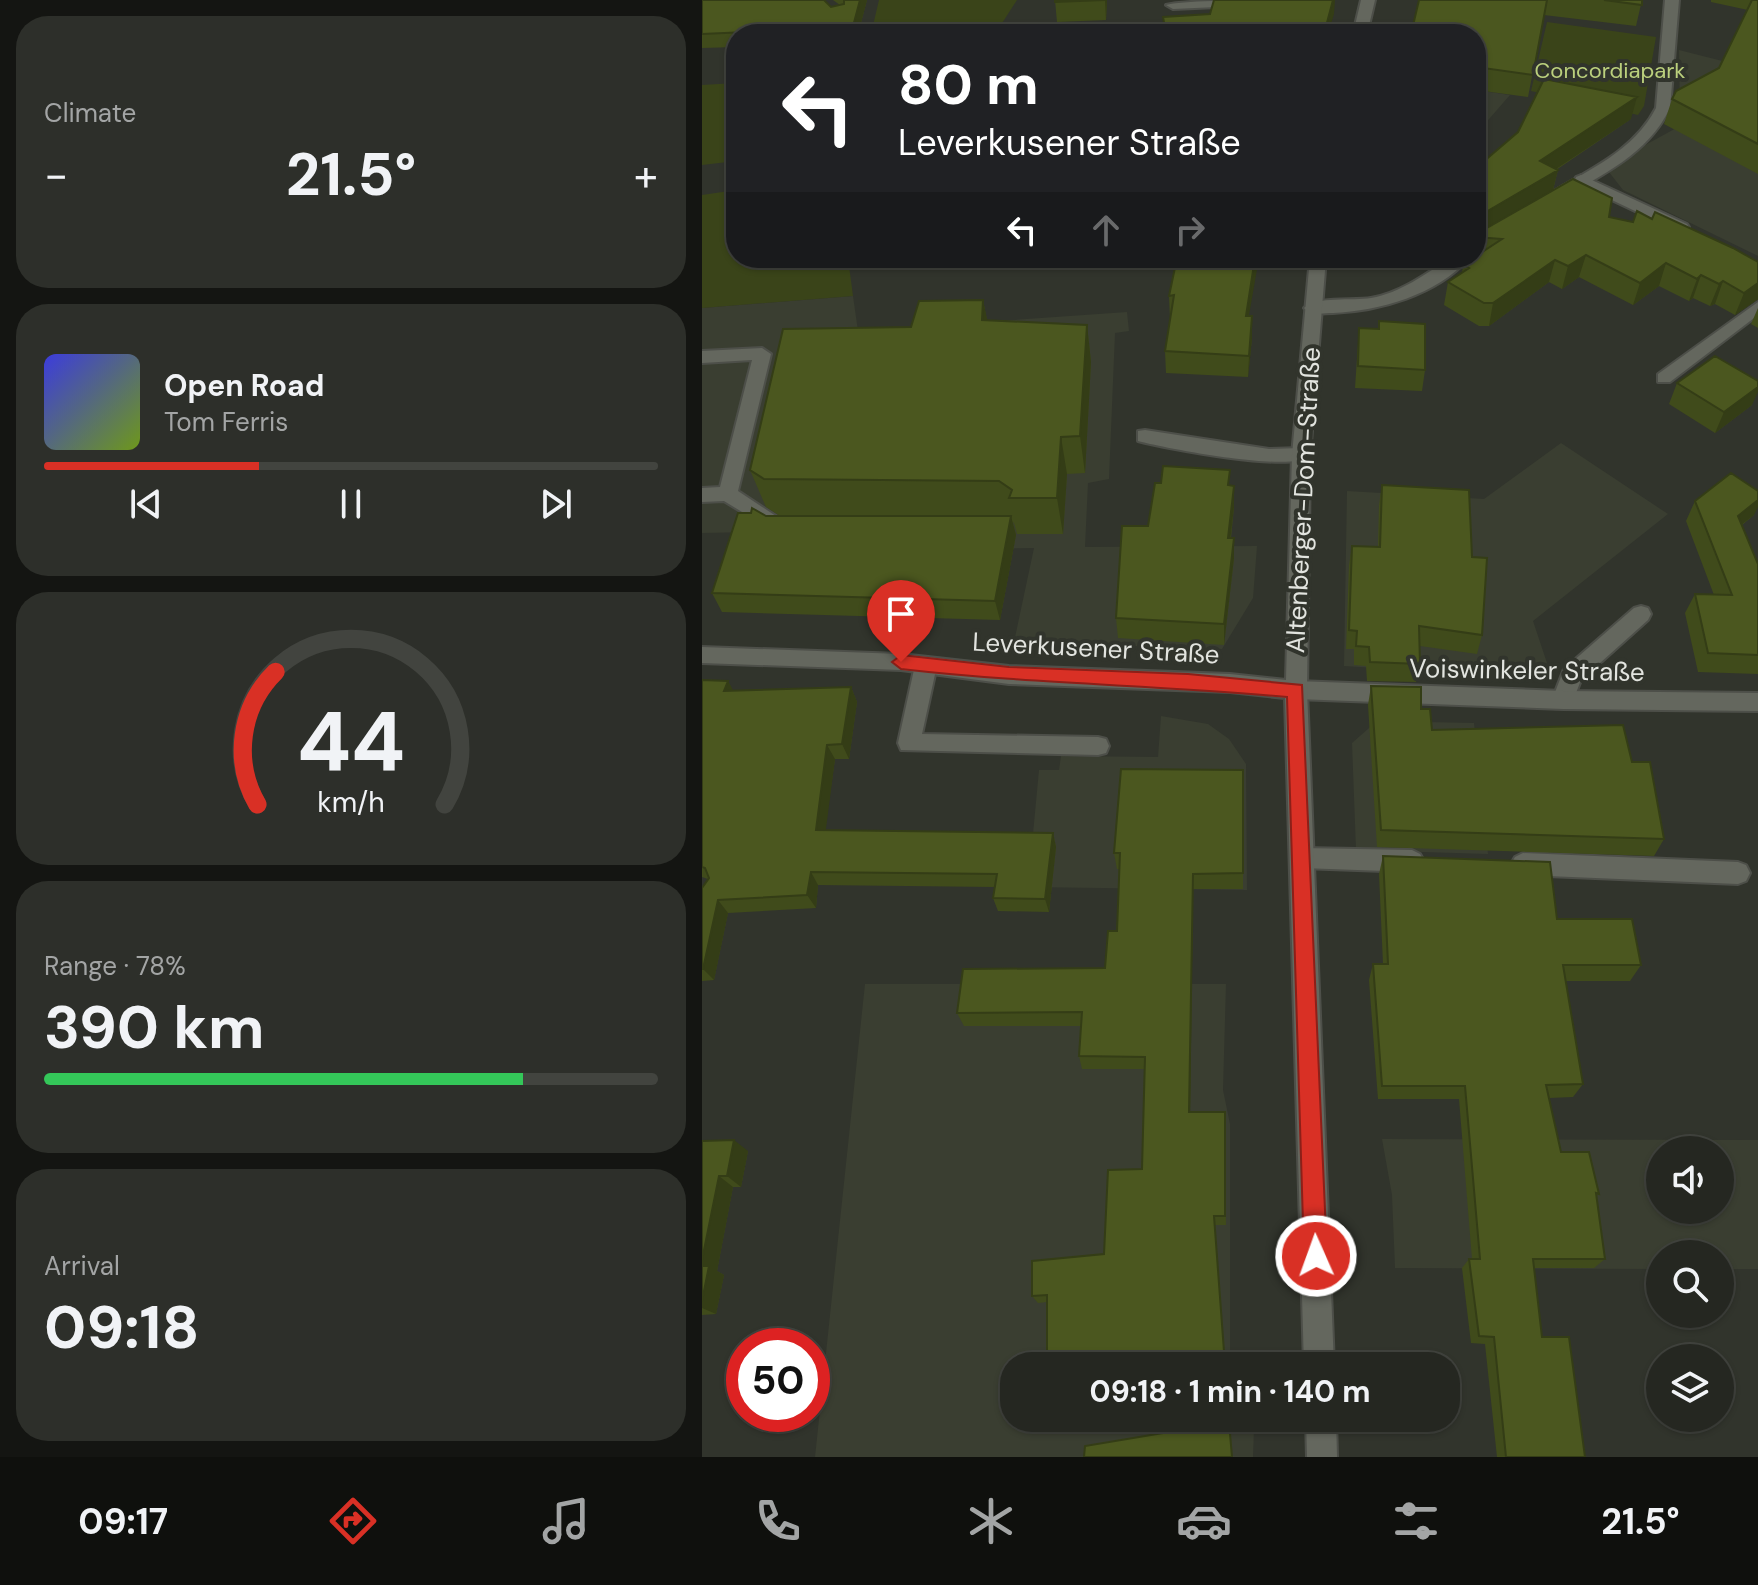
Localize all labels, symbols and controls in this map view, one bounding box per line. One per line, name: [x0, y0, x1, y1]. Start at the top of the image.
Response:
text: 80 m: [898, 48, 1039, 121]
icon: left: [766, 56, 870, 160]
park label: Concordiapark: [1535, 56, 1685, 85]
text: Climate: [44, 96, 136, 130]
text: Leverkusener Straße: [898, 119, 1241, 166]
text: 21.5°: [286, 135, 416, 214]
text: −: [44, 146, 68, 204]
text: +: [634, 146, 658, 204]
icon: left: [1000, 208, 1044, 252]
icon: ahead: [1084, 208, 1128, 252]
icon: right: [1168, 208, 1212, 252]
street label: Altenberger-Dom-Straße: [1278, 346, 1328, 654]
text: Open Road: [164, 366, 324, 405]
text: Tom Ferris: [164, 405, 288, 439]
icon: previous: [124, 482, 168, 526]
icon: pause: [329, 482, 373, 526]
icon: next: [534, 482, 578, 526]
pin: [867, 580, 935, 662]
icon: arrive: [879, 592, 923, 636]
street label: Leverkusener Straße: [972, 625, 1220, 671]
street label: Voiswinkeler Straße: [1409, 651, 1645, 689]
text: 44: [297, 687, 405, 796]
text: km/h: [317, 784, 385, 821]
text: Range · 78%: [44, 949, 186, 983]
text: 390 km: [44, 988, 264, 1067]
map controls: [1646, 1136, 1734, 1432]
button: sound: [1646, 1136, 1734, 1224]
position arrow: [1274, 1214, 1358, 1298]
button: search: [1646, 1240, 1734, 1328]
text: Arrival: [44, 1249, 120, 1283]
text: 09:18: [44, 1288, 199, 1367]
speed limit sign: 50: [726, 1328, 830, 1432]
button: layers: [1646, 1344, 1734, 1432]
text: 09:18 · 1 min · 140 m: [1090, 1372, 1370, 1411]
icon: directions: [325, 1493, 381, 1549]
icon: music: [538, 1493, 594, 1549]
icon: phone: [750, 1493, 806, 1549]
icon: climate: [963, 1493, 1019, 1549]
icon: car: [1176, 1493, 1232, 1549]
icon: filters: [1388, 1493, 1444, 1549]
text: 09:17: [78, 1498, 168, 1545]
text: 21.5°: [1601, 1498, 1680, 1545]

